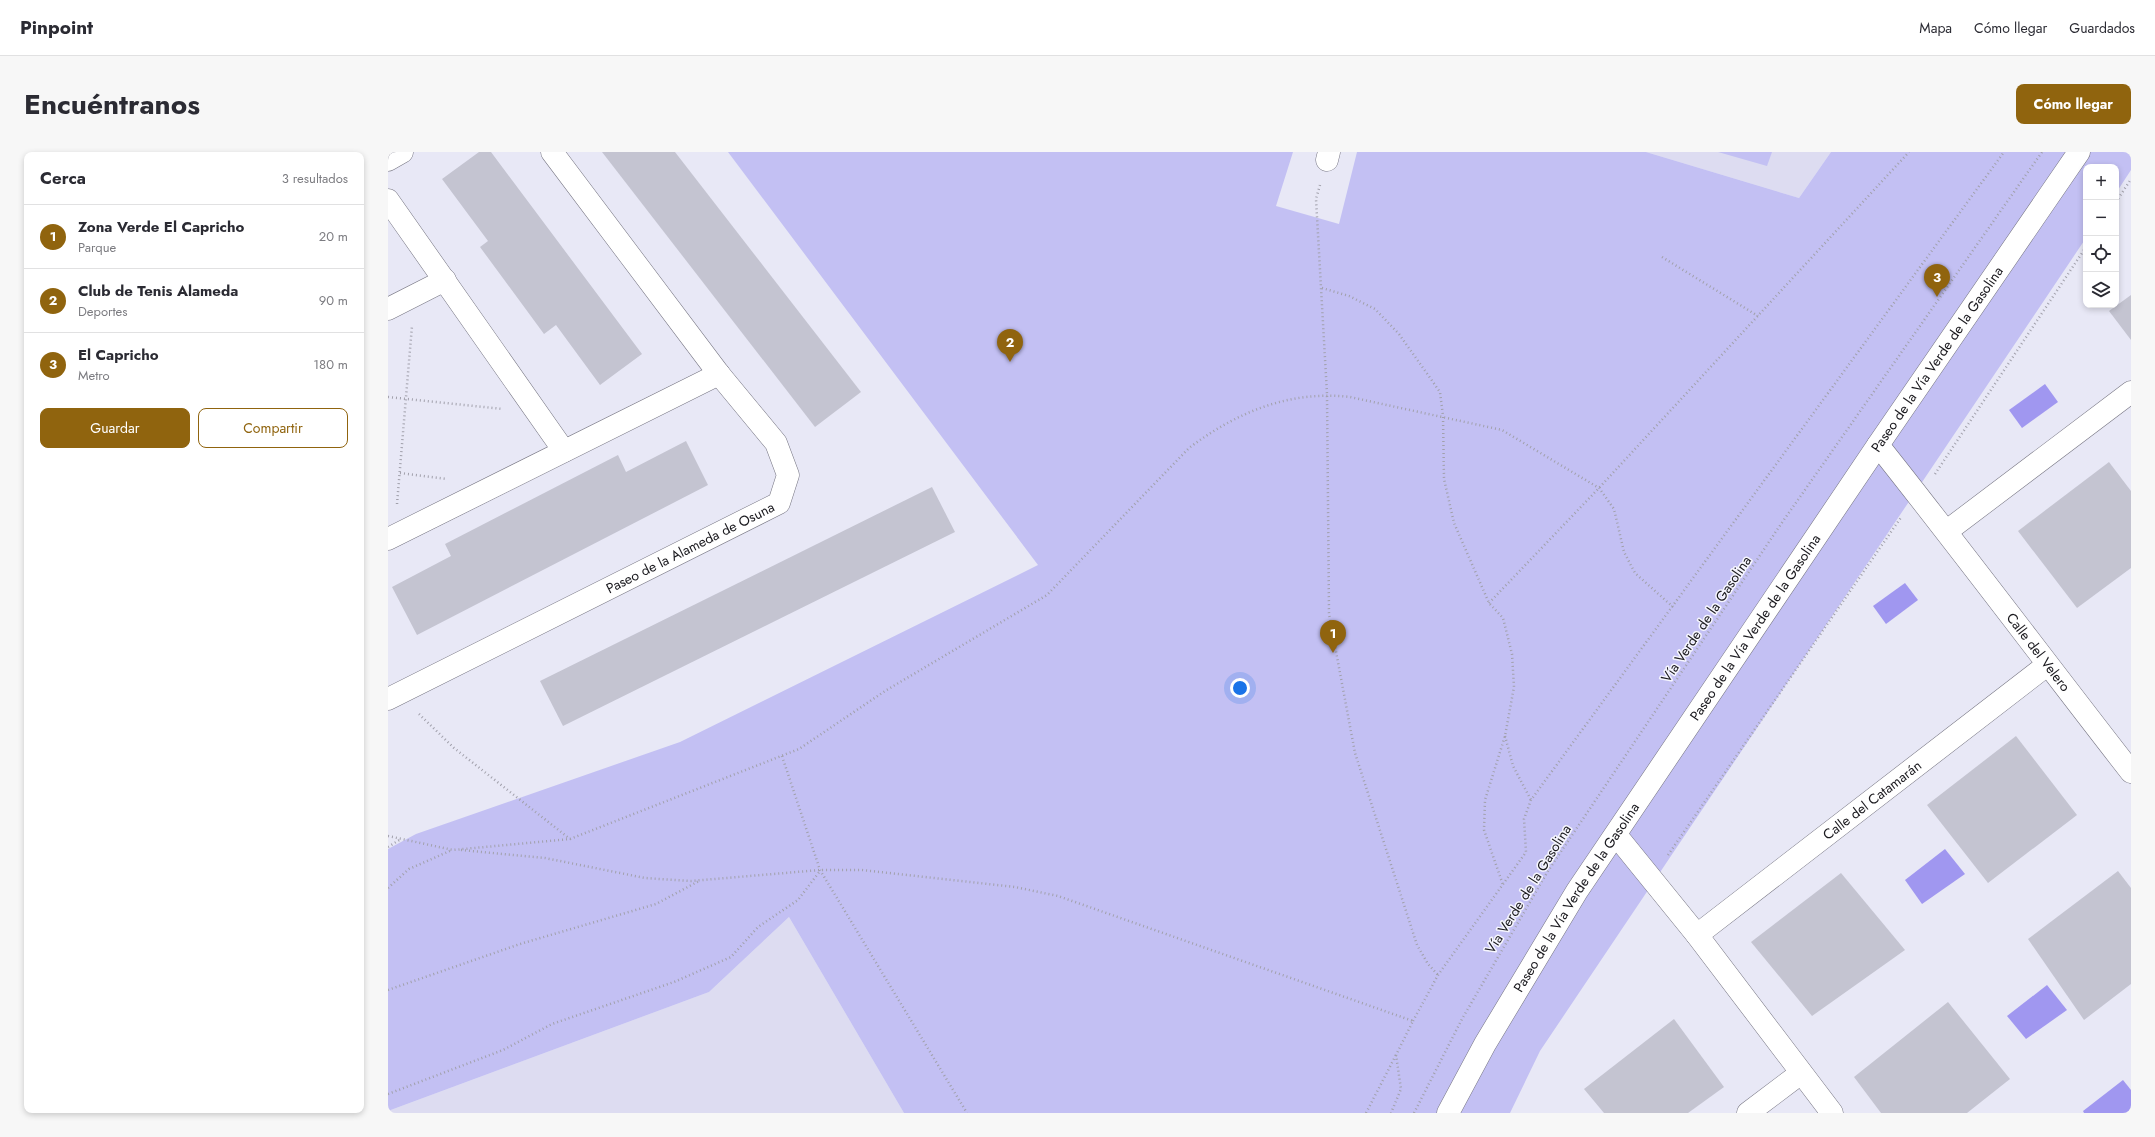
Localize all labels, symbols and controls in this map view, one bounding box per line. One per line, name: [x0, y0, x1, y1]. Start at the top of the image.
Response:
text: Pinpoint: [20, 14, 93, 41]
text: Mapa: [1919, 18, 1952, 38]
text: Cómo llegar: [1974, 18, 2047, 38]
text: Guardados: [2069, 18, 2135, 38]
text: Encuéntranos: [24, 84, 200, 125]
button: Cómo llegar: [2016, 84, 2131, 124]
map controls: [2083, 164, 2119, 308]
button: +: [2083, 164, 2119, 200]
text: Cerca: [40, 166, 86, 190]
text: 3 resultados: [282, 169, 348, 188]
button: −: [2083, 200, 2119, 236]
text: Zona Verde El Capricho: [78, 216, 244, 238]
text: 1: [50, 227, 56, 246]
text: 20 m: [319, 227, 348, 246]
button: locate: [2083, 236, 2119, 272]
text: Parque: [78, 238, 116, 257]
street label: Paseo de la Vía Verde de la Gasolina: [1866, 262, 2008, 456]
pin: 3: [1924, 264, 1950, 297]
button: layers: [2083, 272, 2119, 308]
text: Club de Tenis Alameda: [78, 280, 238, 302]
text: 2: [49, 291, 57, 310]
text: 90 m: [319, 291, 348, 310]
text: Deportes: [78, 302, 128, 321]
pin: 2: [997, 329, 1023, 362]
text: El Capricho: [78, 344, 159, 366]
text: 3: [49, 355, 57, 374]
text: 180 m: [313, 355, 348, 374]
text: Metro: [78, 366, 110, 385]
button: Guardar: [40, 408, 190, 448]
button: Compartir: [198, 408, 348, 448]
street label: Paseo de la Alameda de Osuna: [602, 497, 778, 598]
street label: Paseo de la Vía Verde de la Gasolina: [1685, 530, 1825, 725]
street label: Vía Verde de la Gasolina: [1656, 552, 1756, 686]
street label: Calle del Velero: [2002, 608, 2075, 696]
pin: 1: [1320, 620, 1346, 653]
your location: [1230, 678, 1250, 698]
street label: Calle del Catamarán: [1818, 755, 1926, 845]
street label: Paseo de la Vía Verde de la Gasolina: [1508, 799, 1644, 996]
street label: Vía Verde de la Gasolina: [1480, 821, 1576, 957]

